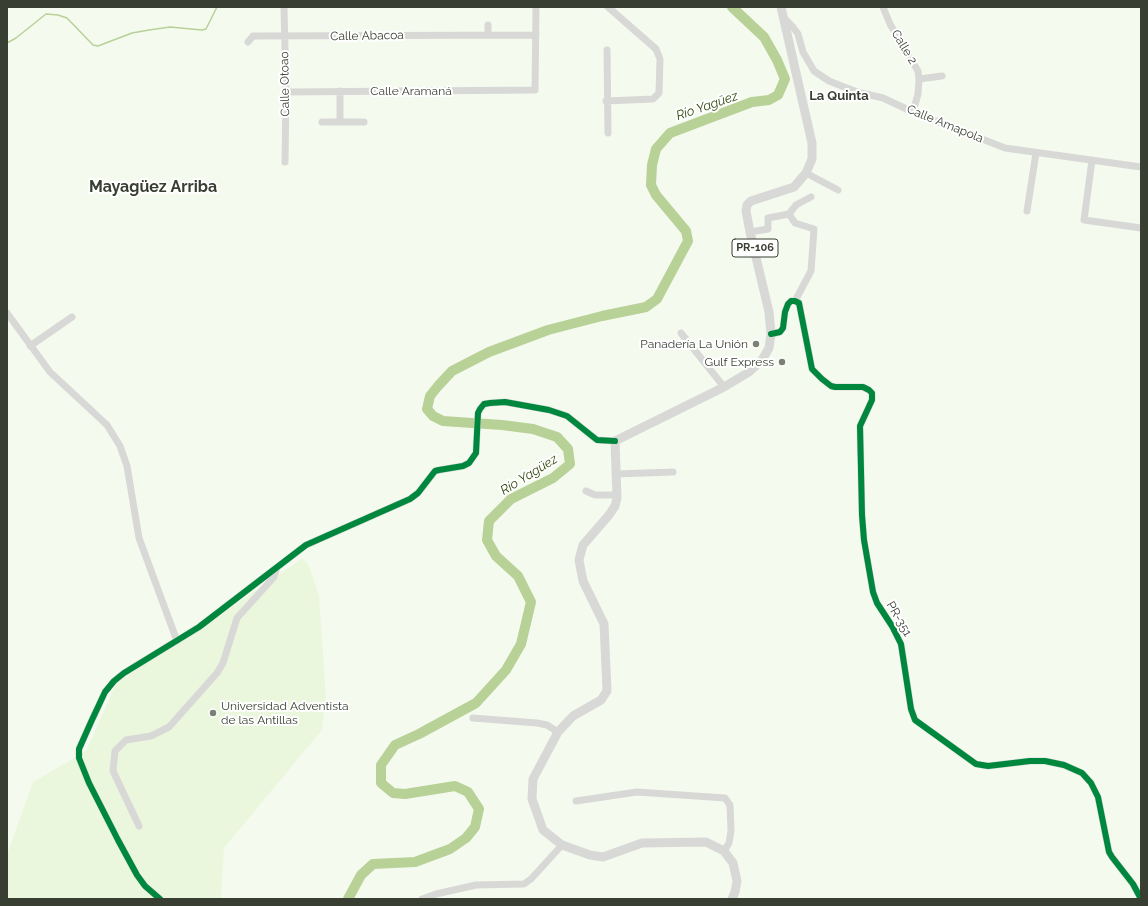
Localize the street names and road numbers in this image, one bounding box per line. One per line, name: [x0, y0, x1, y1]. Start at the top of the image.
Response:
street label: Calle 2: [888, 27, 920, 67]
street label: Calle Abacoa: [330, 28, 404, 44]
street label: Calle Otoao: [277, 51, 293, 117]
street label: Calle Aramaná: [370, 84, 452, 98]
street label: Calle Amapola: [905, 102, 985, 146]
road number: PR-106: [732, 239, 778, 257]
street label: PR-351: [883, 599, 915, 639]

